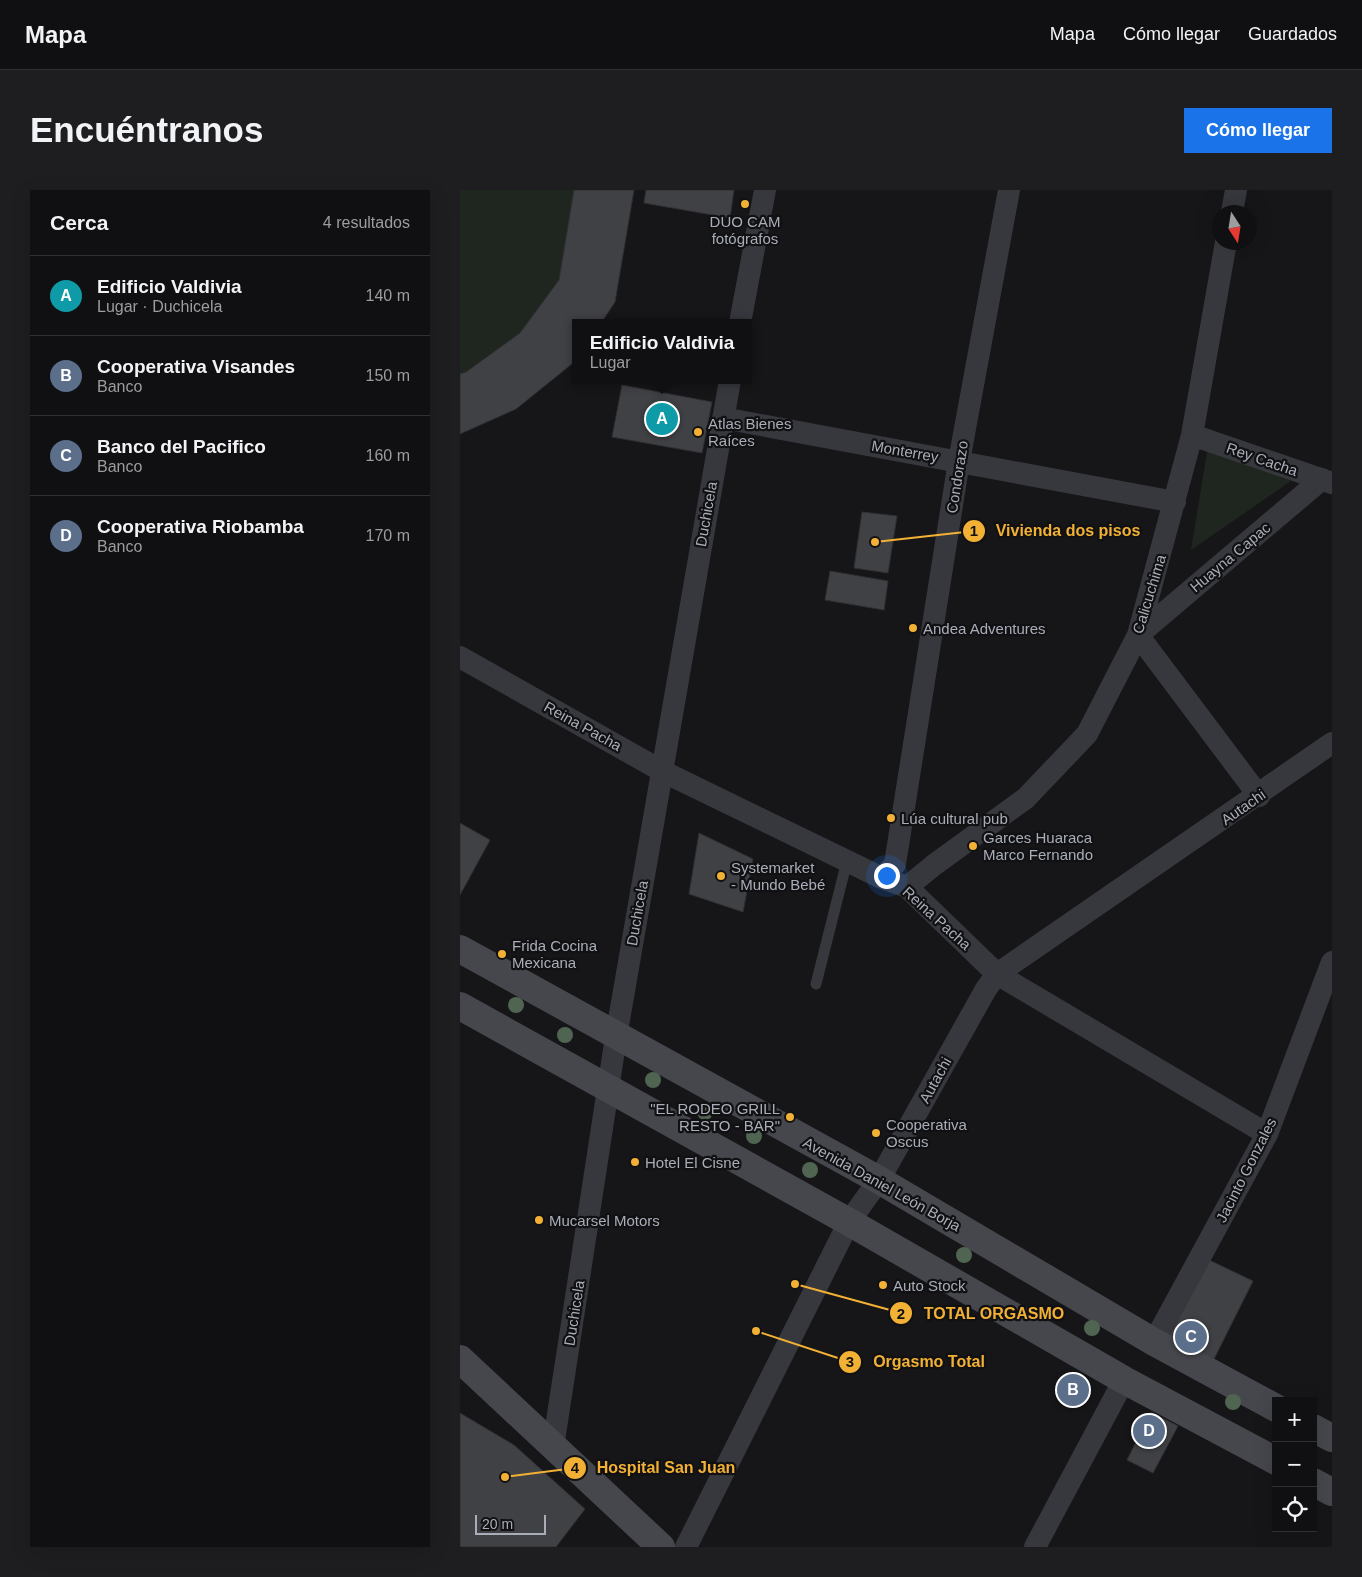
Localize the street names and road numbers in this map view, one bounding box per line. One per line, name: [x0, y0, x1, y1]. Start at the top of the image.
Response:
street label: Monterrey: [870, 437, 940, 465]
street label: Condorazo: [943, 439, 971, 515]
street label: Rey Cacha: [1224, 439, 1300, 479]
street label: Duchicela: [692, 479, 720, 548]
street label: Huayna Capac: [1187, 518, 1274, 595]
street label: Calicuchima: [1129, 552, 1169, 636]
street label: Reina Pacha: [541, 698, 625, 755]
street label: Autachi: [1218, 786, 1268, 828]
street label: Duchicela: [623, 878, 651, 947]
street label: Reina Pacha: [899, 883, 975, 953]
street label: Autachi: [915, 1054, 955, 1106]
street label: Jacinto Gonzales: [1212, 1115, 1280, 1225]
street label: Avenida Daniel León Borja: [800, 1134, 964, 1235]
street label: Duchicela: [560, 1278, 588, 1347]

